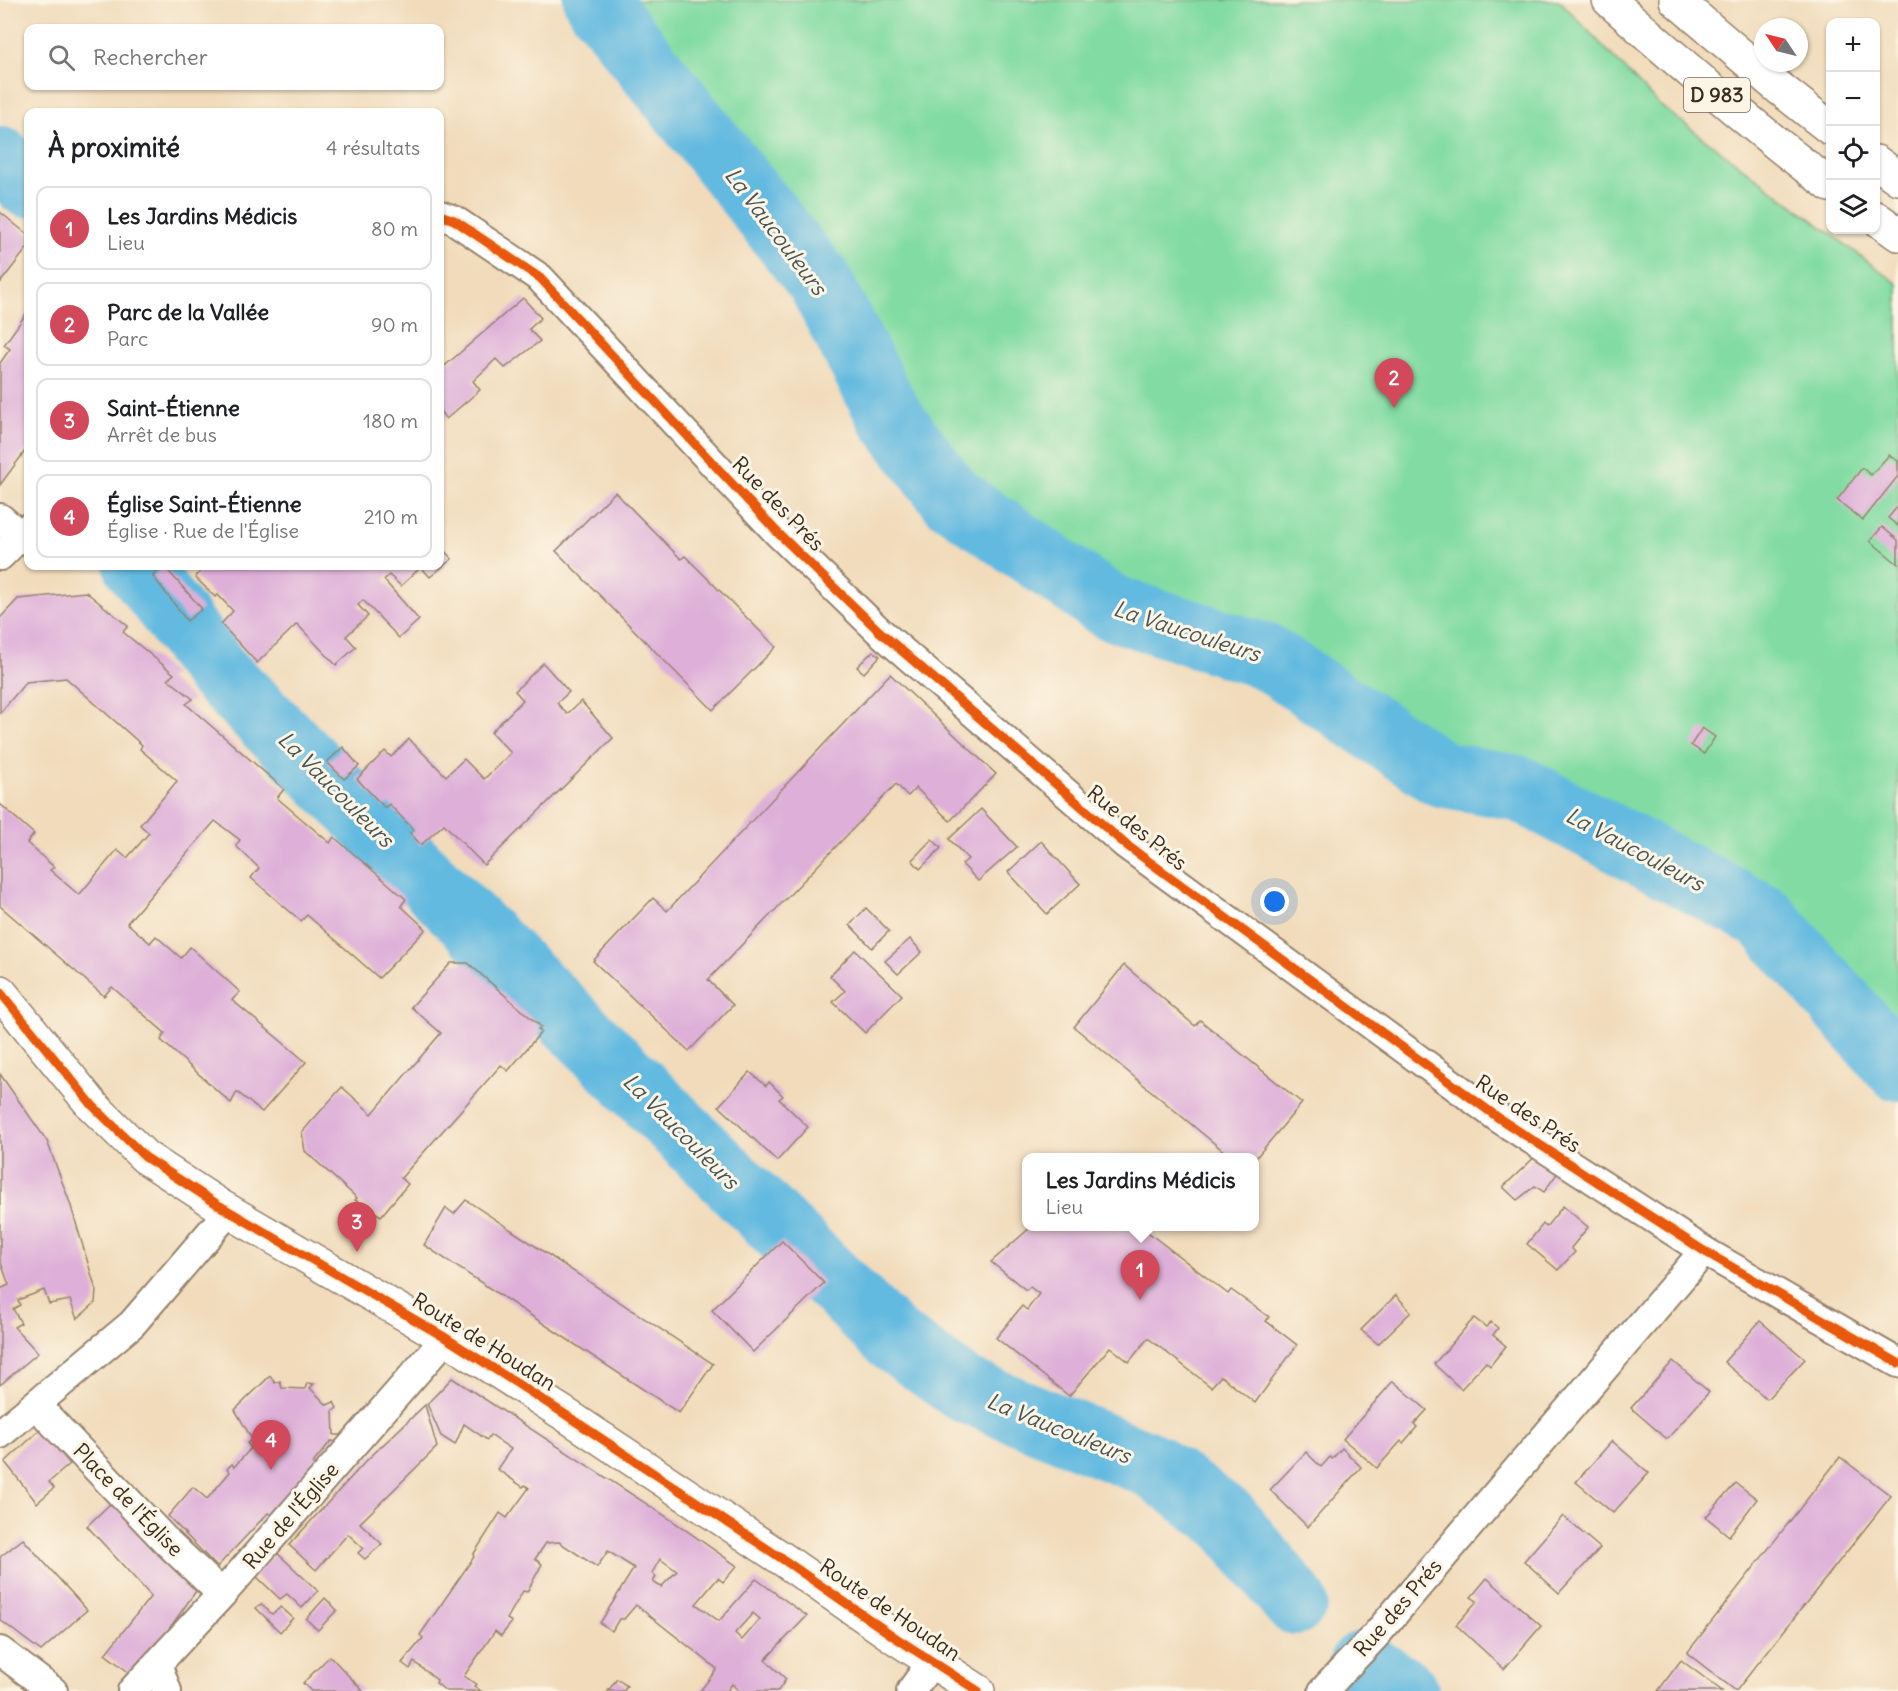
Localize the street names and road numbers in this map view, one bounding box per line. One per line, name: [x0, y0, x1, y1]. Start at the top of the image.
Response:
road number: D 983: [1684, 78, 1750, 112]
street label: Rue des Prés: [727, 451, 830, 557]
street label: Rue des Prés: [1082, 779, 1193, 876]
street label: Rue des Prés: [1470, 1068, 1586, 1159]
street label: Route de Houdan: [407, 1287, 561, 1397]
street label: Place de l'Église: [68, 1437, 189, 1562]
street label: Rue de l'Église: [237, 1457, 344, 1575]
street label: Route de Houdan: [815, 1552, 966, 1667]
street label: Rue des Prés: [1348, 1553, 1448, 1662]

